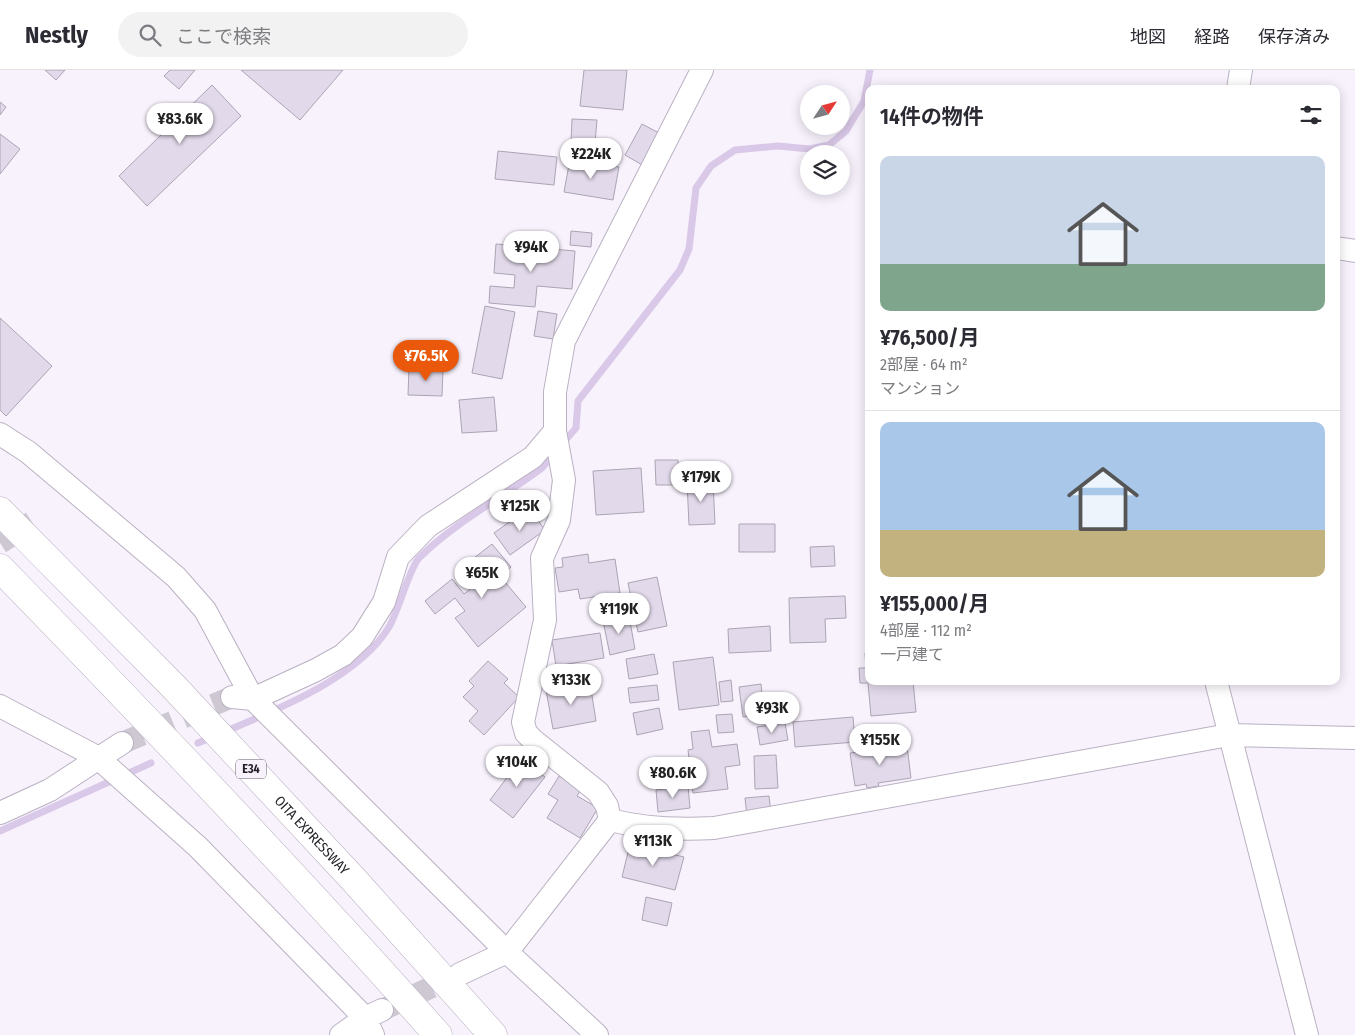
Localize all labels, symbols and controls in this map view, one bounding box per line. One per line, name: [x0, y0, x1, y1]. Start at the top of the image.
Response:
search box: [118, 12, 468, 57]
text: Nestly: [25, 21, 88, 49]
icon: search: [136, 21, 164, 49]
text: ここで検索: [176, 25, 271, 48]
text: 地図: [1130, 26, 1166, 48]
text: 経路: [1194, 26, 1230, 48]
text: 保存済み: [1258, 26, 1330, 48]
north arrow: [800, 85, 850, 135]
map controls: [800, 85, 850, 195]
icon: filters: [1297, 101, 1325, 129]
pin: ¥83.6K: [139, 102, 221, 145]
text: 14件の物件: [880, 104, 984, 130]
text: ¥83.6K: [157, 109, 203, 128]
pin: ¥224K: [556, 138, 626, 180]
text: ¥224K: [571, 144, 611, 163]
button: layers: [800, 145, 850, 195]
icon: home: [1058, 189, 1148, 279]
pin: ¥94K: [501, 230, 561, 273]
text: ¥94K: [514, 237, 548, 256]
text: ¥76,500/月: [880, 325, 979, 351]
pin: ¥76.5K: [385, 340, 467, 382]
text: ¥76.5K: [404, 346, 448, 365]
text: 2部屋 · 64 m²: [880, 355, 967, 374]
text: マンション: [880, 379, 960, 398]
icon: home: [1058, 454, 1148, 544]
pin: ¥179K: [666, 460, 736, 503]
text: ¥179K: [682, 467, 720, 486]
pin: ¥125K: [485, 490, 555, 532]
text: ¥125K: [500, 496, 540, 515]
pin: ¥65K: [452, 556, 512, 599]
text: ¥65K: [465, 563, 499, 582]
text: ¥155,000/月: [880, 591, 989, 617]
pin: ¥119K: [584, 592, 654, 635]
text: ¥119K: [600, 599, 638, 618]
text: 4部屋 · 112 m²: [880, 621, 972, 640]
text: 一戸建て: [880, 645, 944, 664]
pin: ¥133K: [536, 664, 606, 706]
text: ¥133K: [552, 670, 591, 689]
pin: ¥93K: [742, 692, 802, 734]
text: ¥93K: [756, 698, 788, 717]
pin: ¥155K: [845, 724, 915, 766]
text: ¥155K: [860, 730, 900, 749]
pin: ¥104K: [482, 746, 552, 788]
text: ¥104K: [497, 752, 537, 771]
pin: ¥80.6K: [632, 756, 714, 799]
road number: E34: [236, 760, 266, 779]
text: ¥80.6K: [650, 763, 696, 782]
street label: OITA EXPRESSWAY: [271, 793, 353, 878]
pin: ¥113K: [618, 824, 688, 867]
text: ¥113K: [634, 831, 672, 850]

